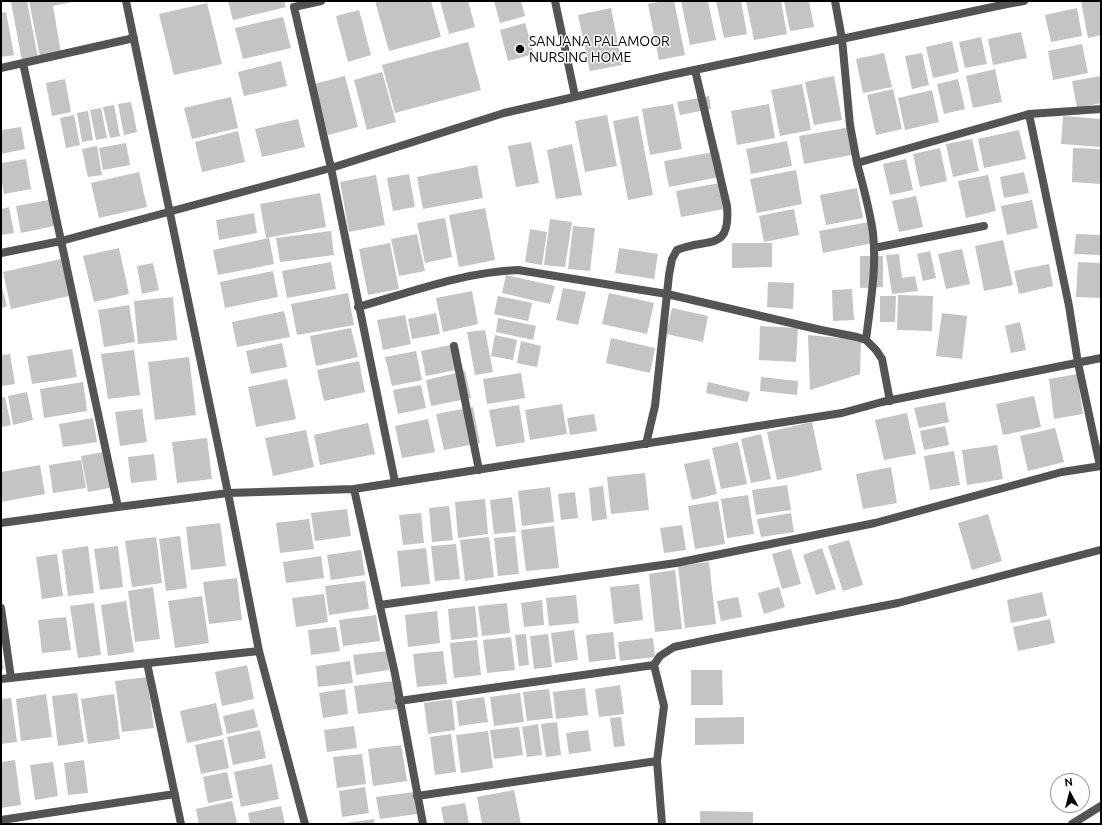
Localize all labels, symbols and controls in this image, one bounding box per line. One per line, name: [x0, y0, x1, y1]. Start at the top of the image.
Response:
place label: SANJANA PALAMOOR NURSING HOME: [529, 33, 670, 66]
marker: SANJANA PALAMOOR NURSING HOME: [514, 43, 526, 55]
north arrow: [1050, 773, 1090, 813]
text: N: [1064, 776, 1073, 789]

